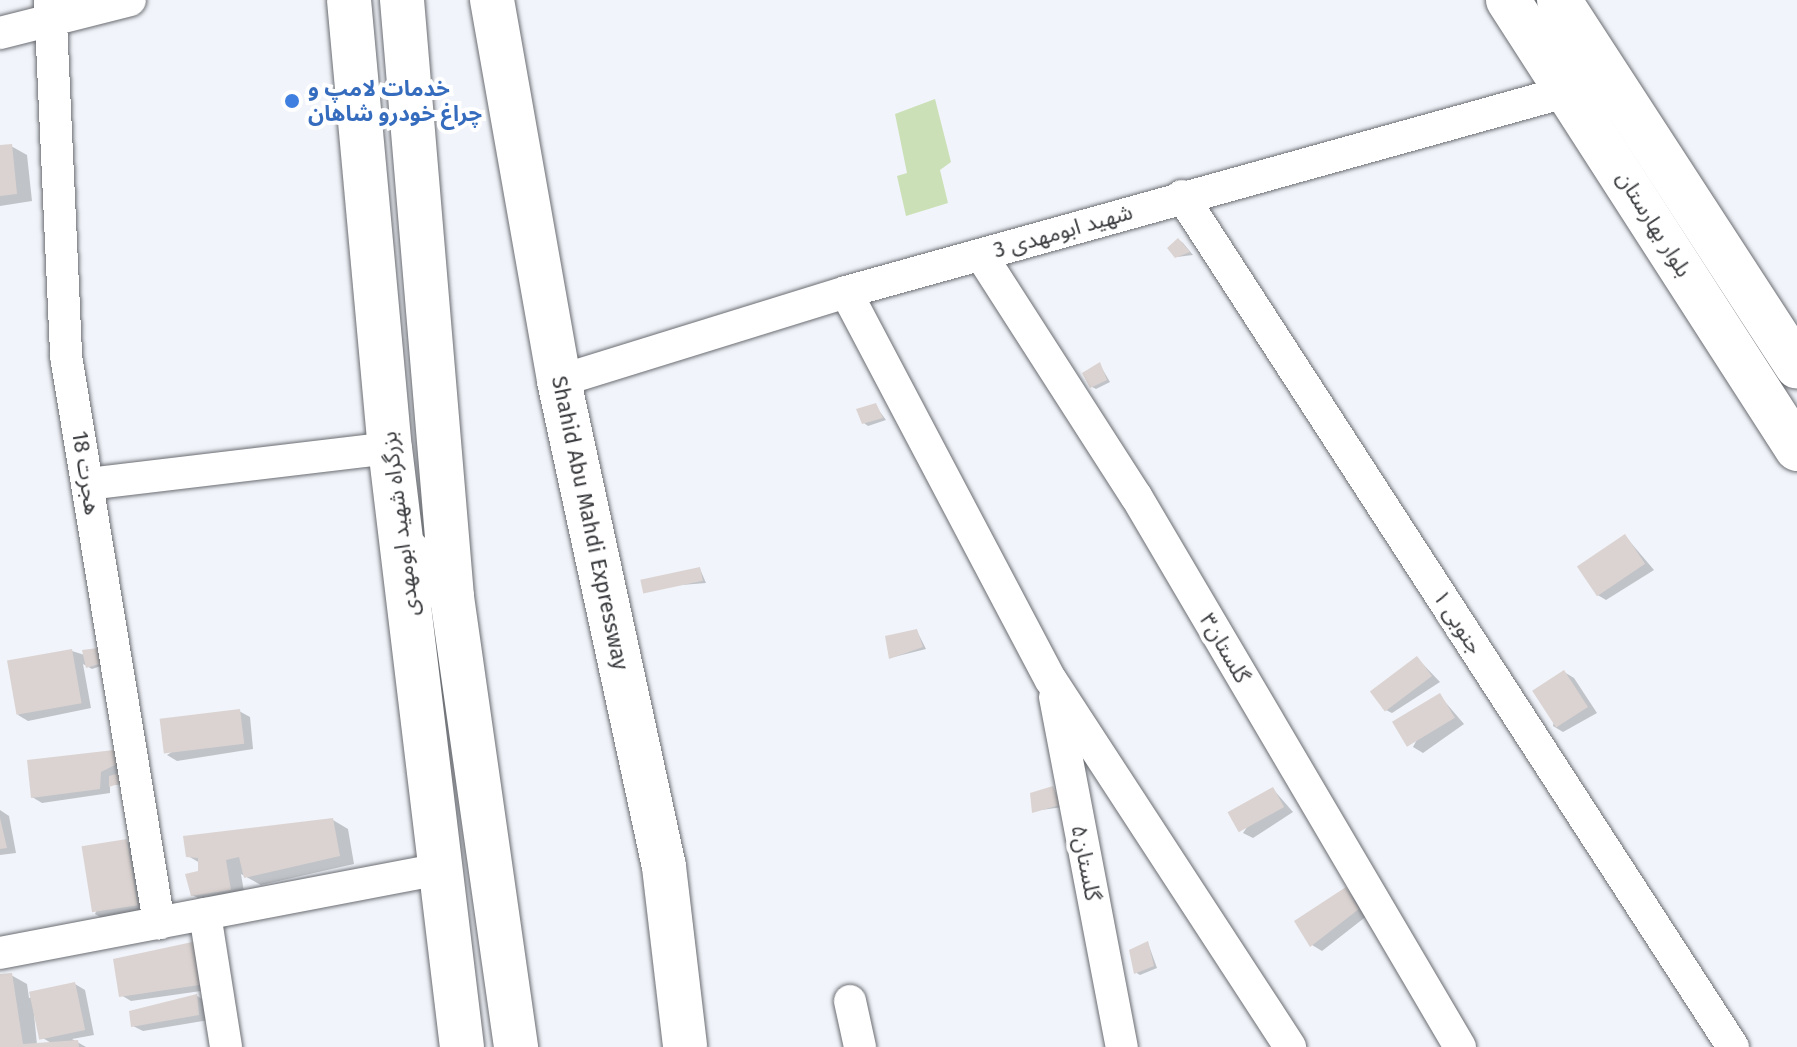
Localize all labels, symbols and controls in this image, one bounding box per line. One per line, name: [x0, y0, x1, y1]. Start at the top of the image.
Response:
place label: خدمات لامپ و چراغ خودرو شاهان: [308, 75, 482, 126]
marker: خدمات لامپ و چراغ خودرو شاهان: [283, 92, 301, 110]
street label: بلوار بهارستان: [1611, 166, 1697, 282]
street label: شهید ابومهدی 3: [990, 199, 1136, 263]
street label: Shahid Abu Mahdi Expressway: [546, 374, 634, 672]
street label: هجرت 18: [66, 429, 106, 517]
street label: بزرگراه شهید ابومهدی: [376, 430, 424, 618]
street label: جنوبی ۱: [1427, 585, 1489, 659]
street label: گلستان۳: [1194, 608, 1256, 688]
street label: گلستان۵: [1066, 823, 1106, 903]

